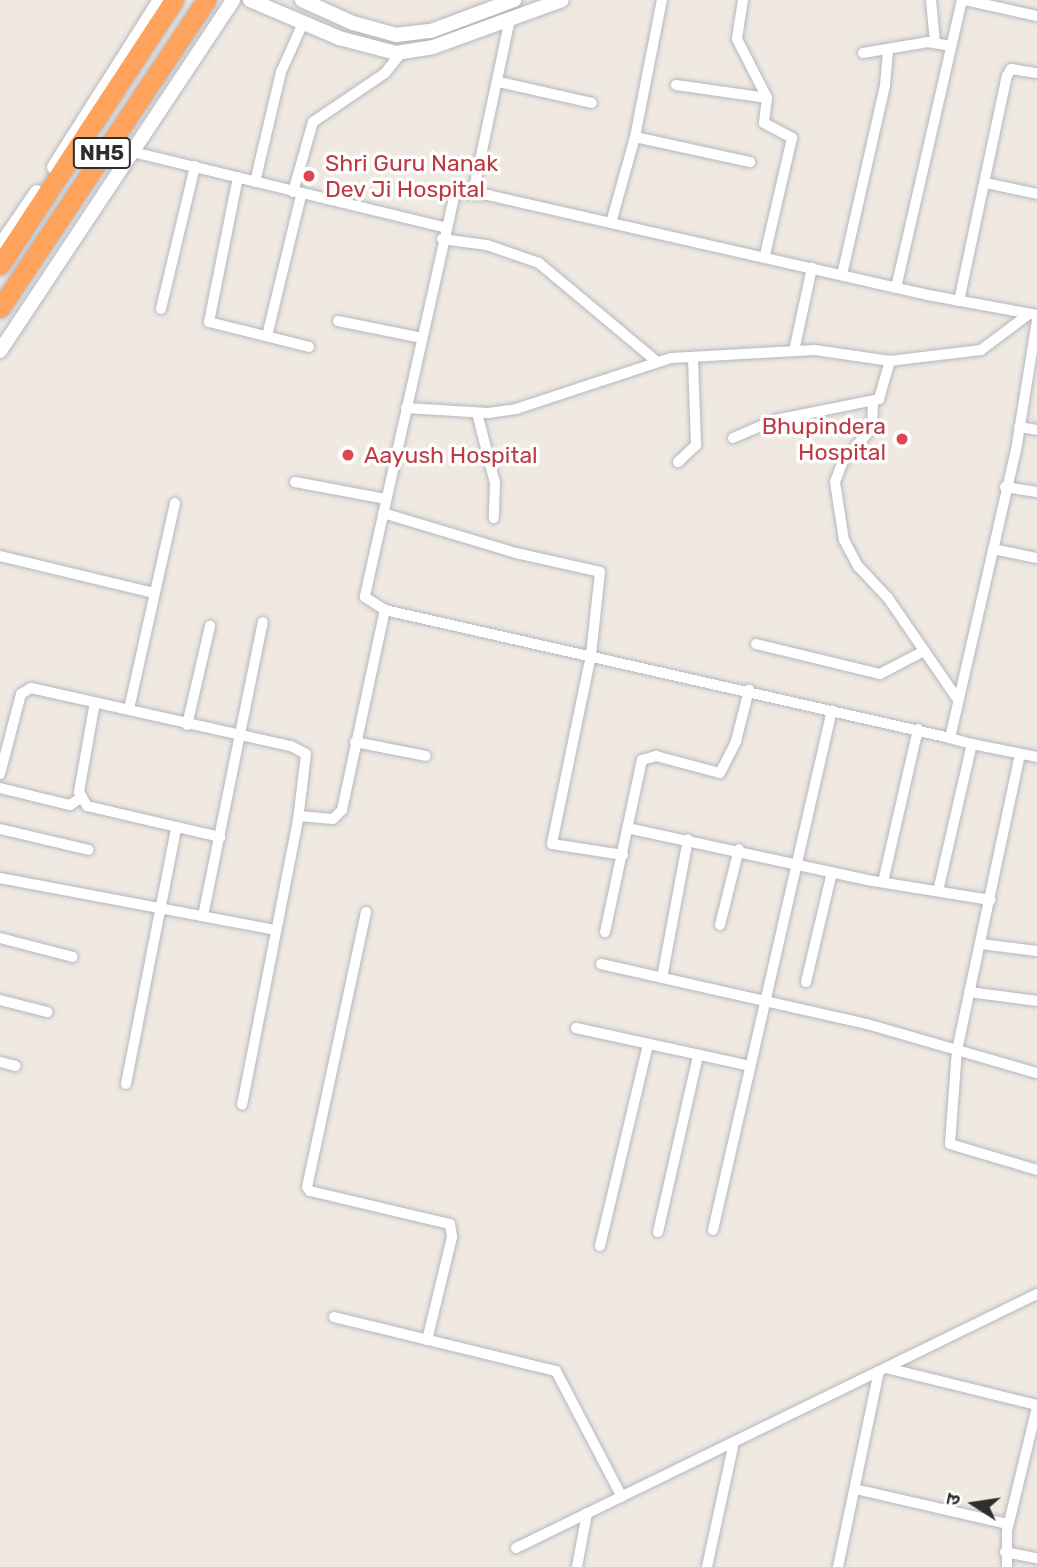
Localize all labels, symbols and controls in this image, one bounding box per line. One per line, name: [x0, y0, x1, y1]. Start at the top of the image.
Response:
road number: NH5: [72, 136, 132, 170]
place label: Shri Guru Nanak Dev Ji Hospital: [325, 149, 498, 203]
marker: Shri Guru Nanak Dev Ji Hospital: [299, 166, 319, 186]
place label: Bhupindera Hospital: [762, 412, 886, 466]
marker: Bhupindera Hospital: [892, 429, 912, 449]
place label: Aayush Hospital: [364, 441, 538, 469]
marker: Aayush Hospital: [338, 445, 358, 465]
north arrow: [939, 1469, 1009, 1539]
text: उ: [941, 1492, 965, 1507]

